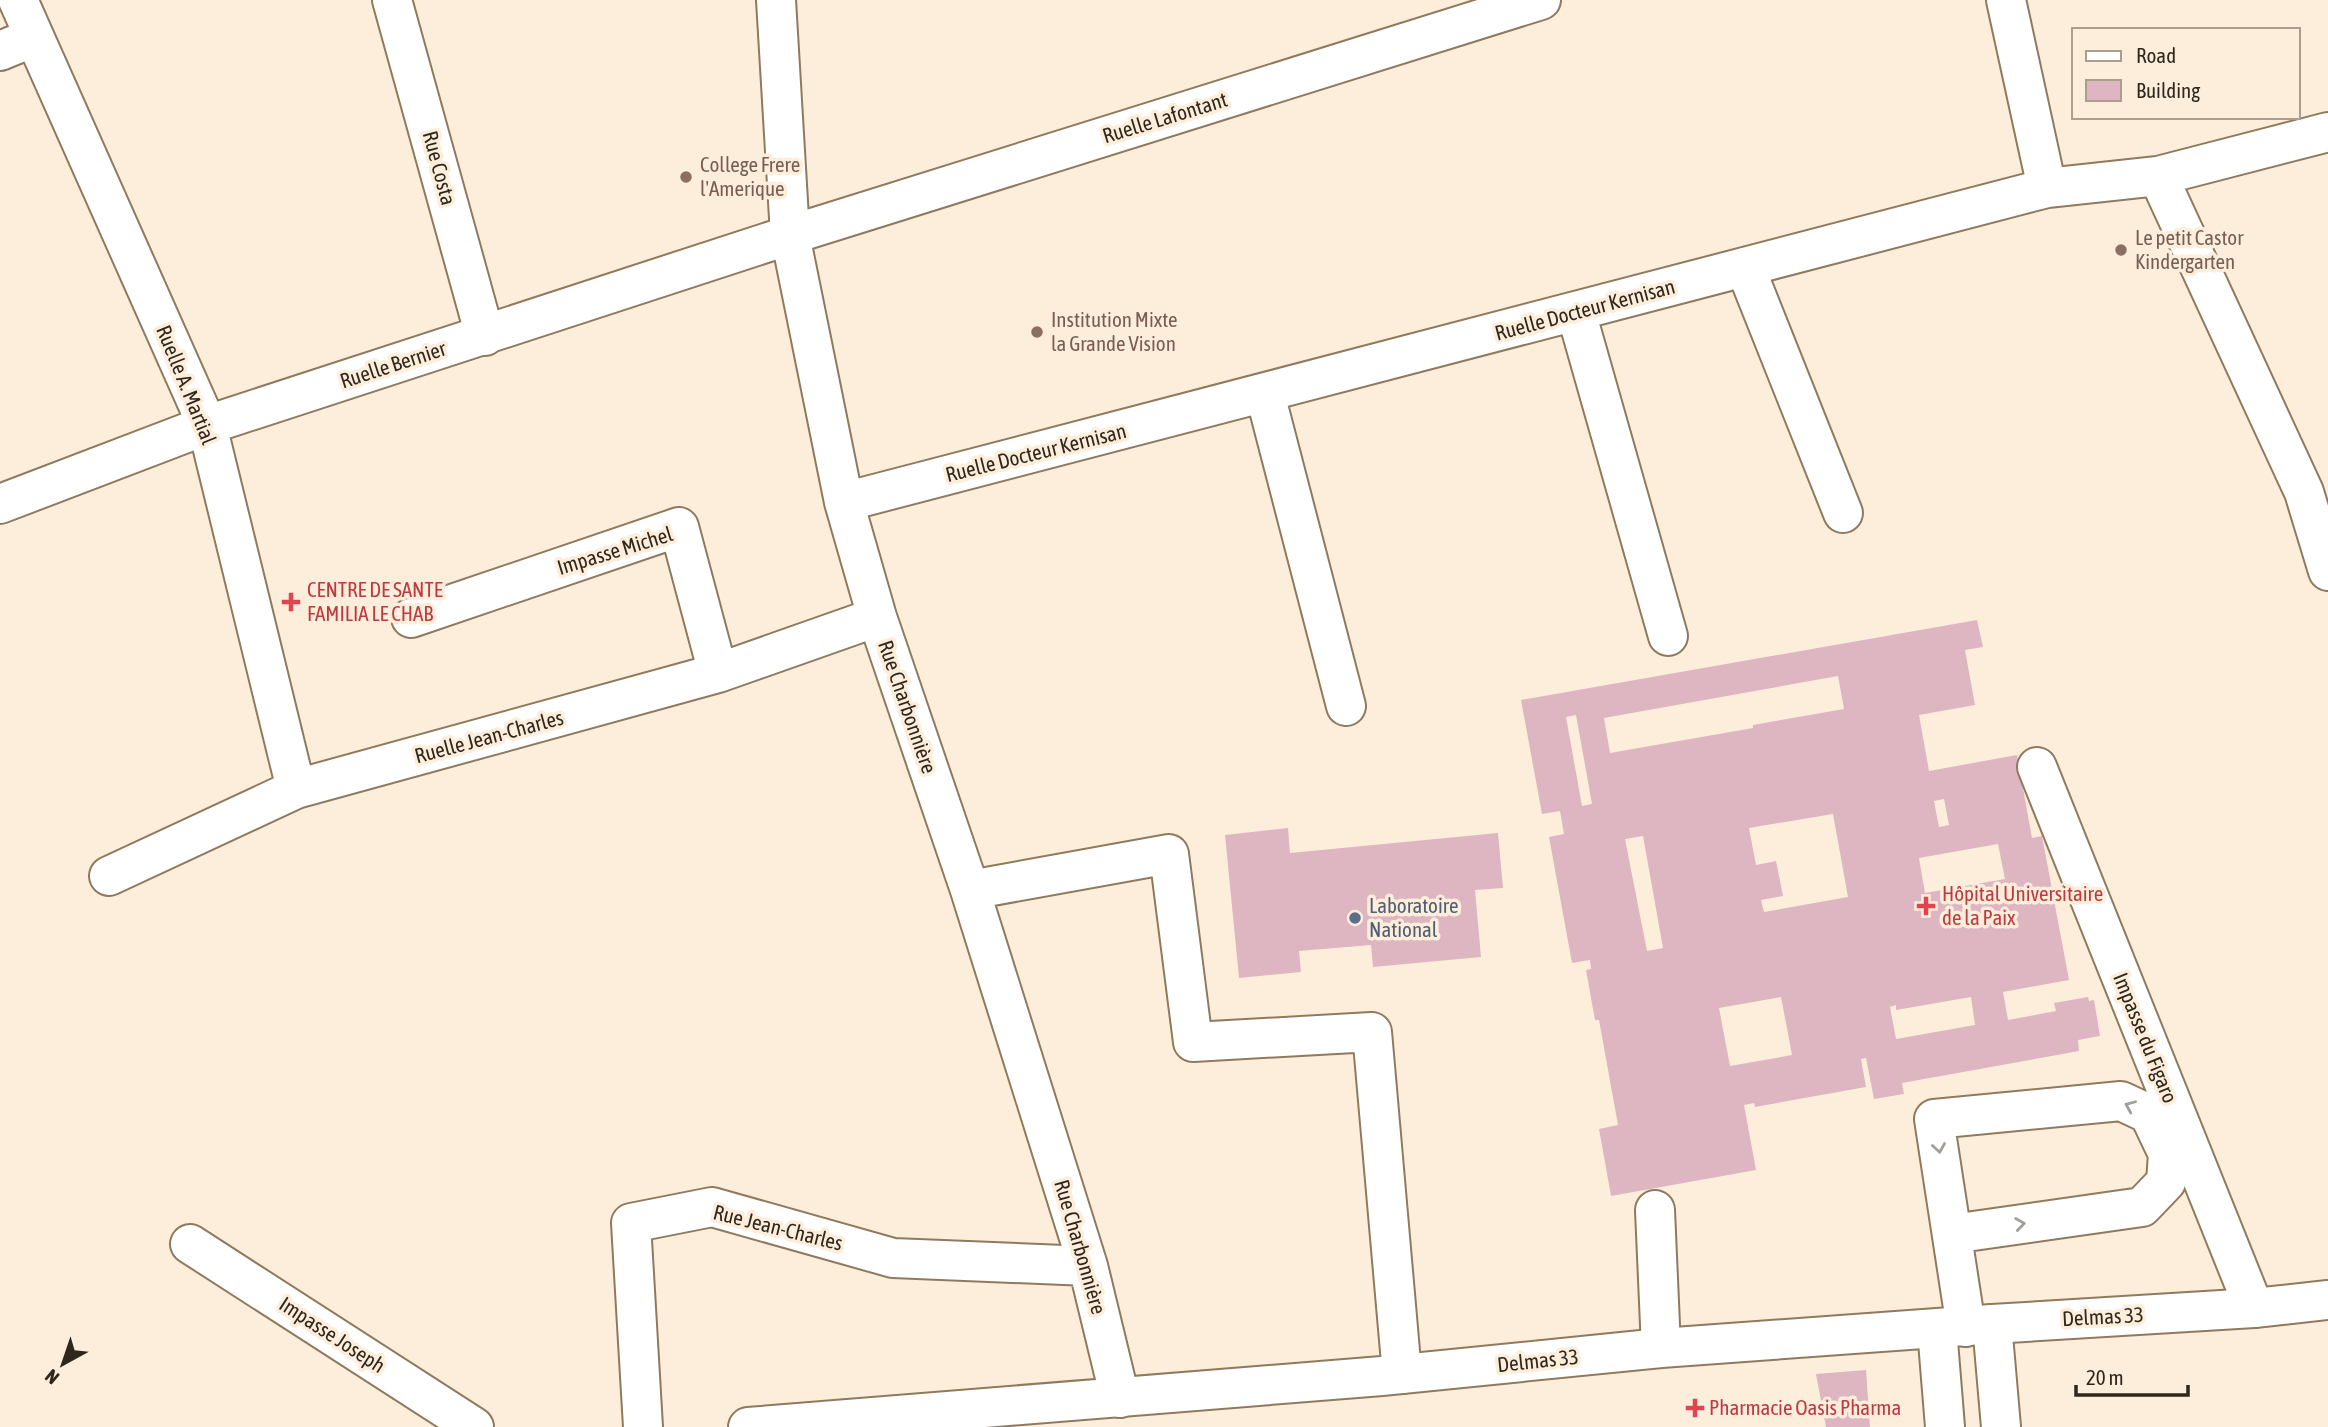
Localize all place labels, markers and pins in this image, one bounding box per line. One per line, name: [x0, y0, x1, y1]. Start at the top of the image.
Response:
place label: College Frere l'Amerique: [700, 152, 800, 200]
marker: College Frere l'Amerique: [678, 169, 694, 185]
place label: Le petit Castor Kindergarten: [2135, 225, 2244, 273]
marker: Le petit Castor Kindergarten: [2113, 242, 2129, 258]
place label: Institution Mixte la Grande Vision: [1051, 307, 1178, 355]
marker: Institution Mixte la Grande Vision: [1029, 324, 1045, 340]
place label: CENTRE DE SANTE FAMILIA LE CHAB: [307, 577, 443, 625]
marker: CENTRE DE SANTE FAMILIA LE CHAB: [281, 592, 301, 612]
place label: Hôpital Universitaire de la Paix: [1942, 881, 2103, 929]
place label: Laboratoire National: [1369, 893, 1459, 941]
marker: Hôpital Universitaire de la Paix: [1916, 896, 1936, 916]
marker: Laboratoire National: [1347, 910, 1363, 926]
place label: Pharmacie Oasis Pharma: [1709, 1395, 1901, 1419]
marker: Pharmacie Oasis Pharma: [1687, 1400, 1703, 1416]

